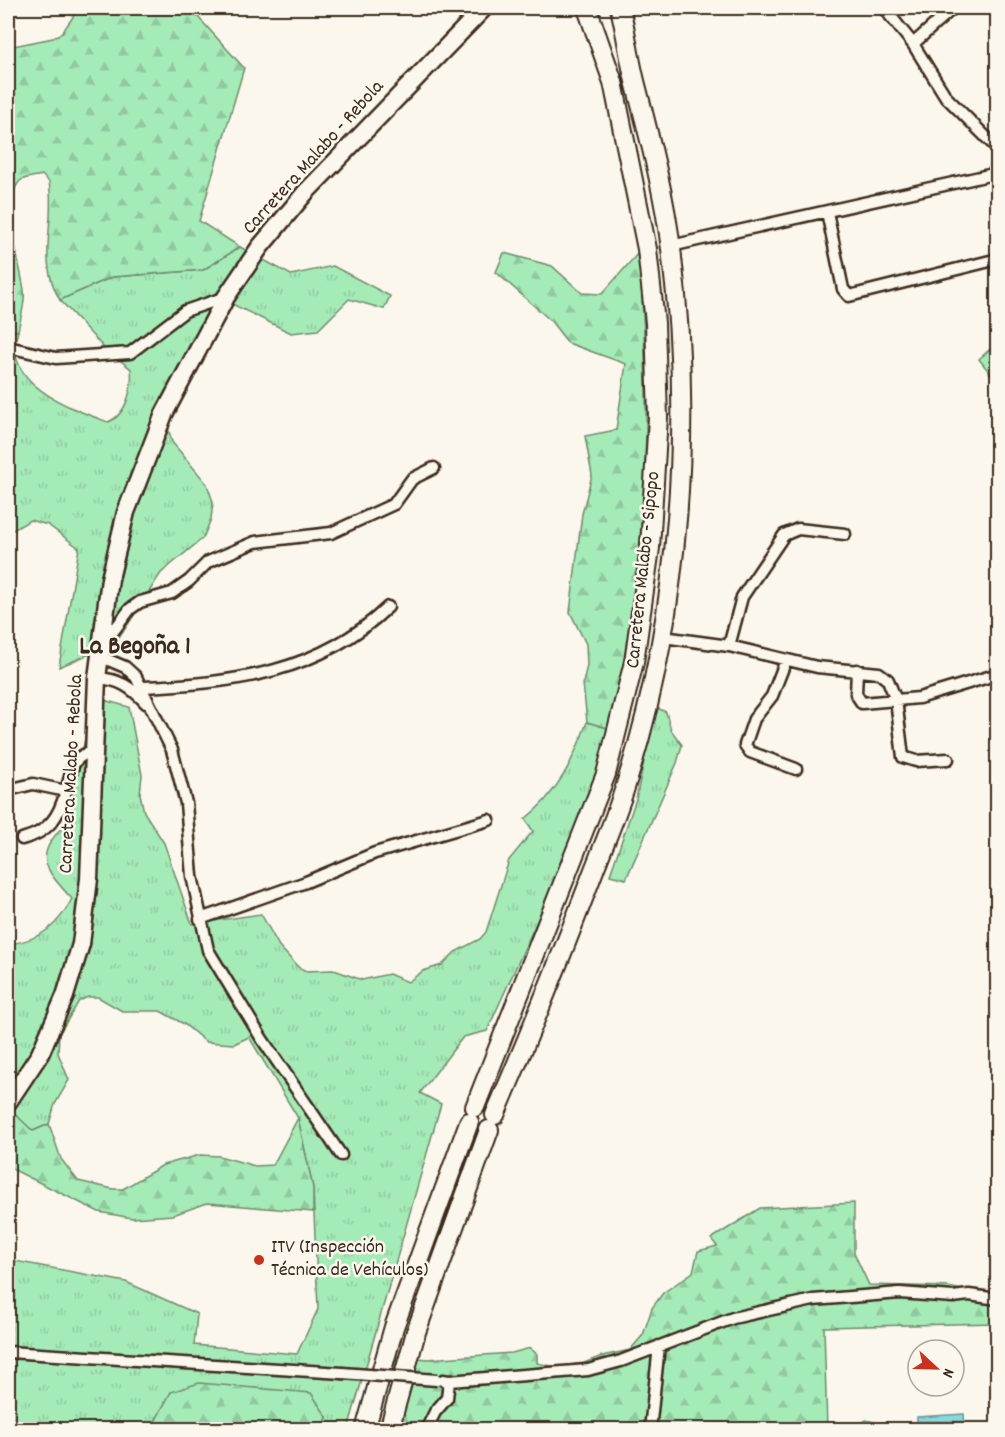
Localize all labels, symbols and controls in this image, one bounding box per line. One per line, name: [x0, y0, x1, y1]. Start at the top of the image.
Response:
street label: Carretera Malabo - Rebola: [237, 74, 392, 241]
street label: Carretera Malabo - Sipopo: [620, 470, 668, 670]
district label: La Begoña 1: [79, 629, 191, 666]
street label: Carretera Malabo - Rebola: [53, 673, 91, 874]
place label: ITV (Inspección Técnica de Vehículos): [271, 1234, 428, 1285]
marker: ITV (Inspección Técnica de Vehículos): [252, 1253, 266, 1267]
north arrow: [906, 1338, 966, 1398]
text: N: [935, 1365, 960, 1381]

